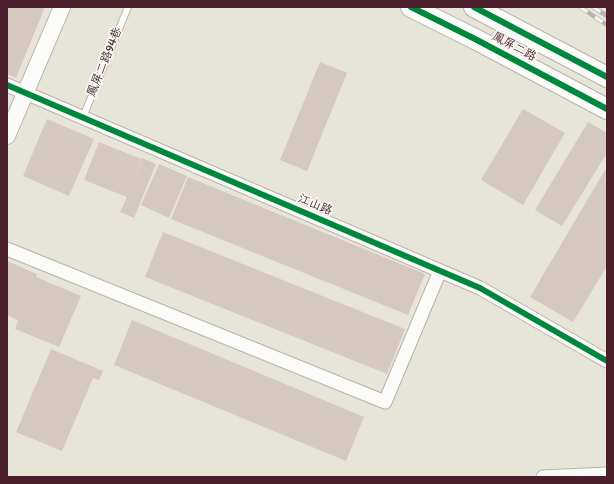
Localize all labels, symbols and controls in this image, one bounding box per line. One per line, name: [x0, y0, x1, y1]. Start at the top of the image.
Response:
street label: 鳳屏二路94巷: [85, 25, 125, 99]
street label: 鳳屏二路: [489, 29, 539, 65]
street label: 江山路: [296, 191, 334, 219]

